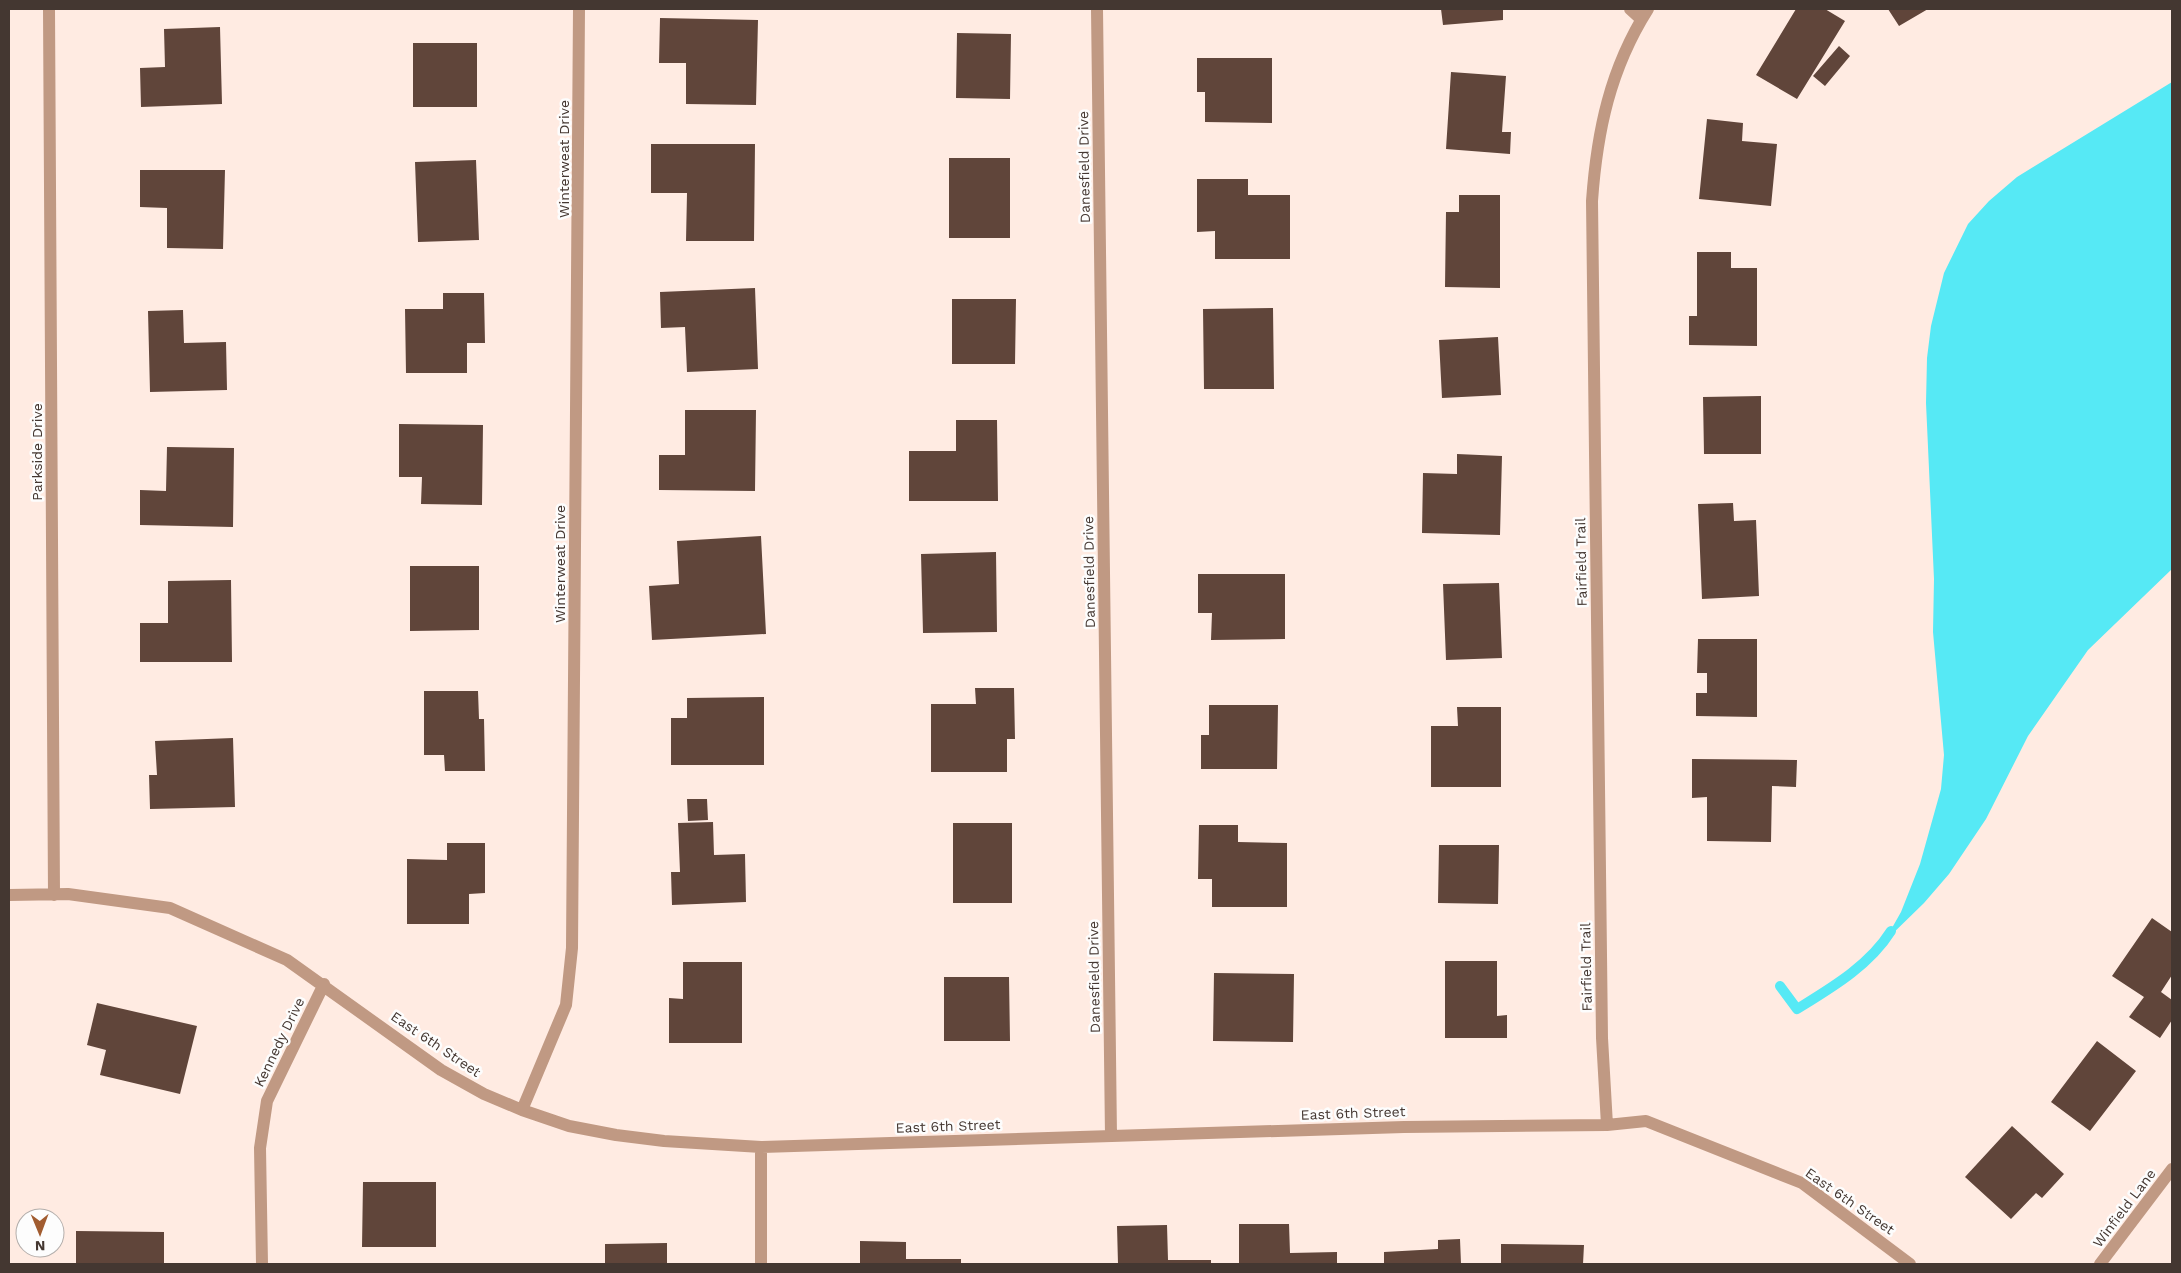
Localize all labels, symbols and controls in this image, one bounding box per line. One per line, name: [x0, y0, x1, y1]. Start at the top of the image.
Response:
street label: Winterweat Drive: [556, 100, 572, 218]
street label: Danesfield Drive: [1075, 111, 1093, 223]
street label: Parkside Drive: [29, 403, 45, 501]
street label: Winterweat Drive: [552, 505, 568, 623]
street label: Danesfield Drive: [1080, 516, 1098, 628]
street label: Fairfield Trail: [1572, 517, 1590, 607]
street label: Danesfield Drive: [1085, 921, 1103, 1033]
street label: Fairfield Trail: [1577, 922, 1595, 1012]
street label: Kennedy Drive: [250, 995, 308, 1089]
street label: East 6th Street: [388, 1008, 484, 1080]
street label: East 6th Street: [1300, 1103, 1406, 1123]
street label: East 6th Street: [895, 1116, 1001, 1136]
street label: East 6th Street: [1802, 1164, 1898, 1238]
street label: Winfield Lane: [2089, 1166, 2159, 1250]
north arrow: [15, 1208, 65, 1258]
text: N: [35, 1238, 46, 1254]

